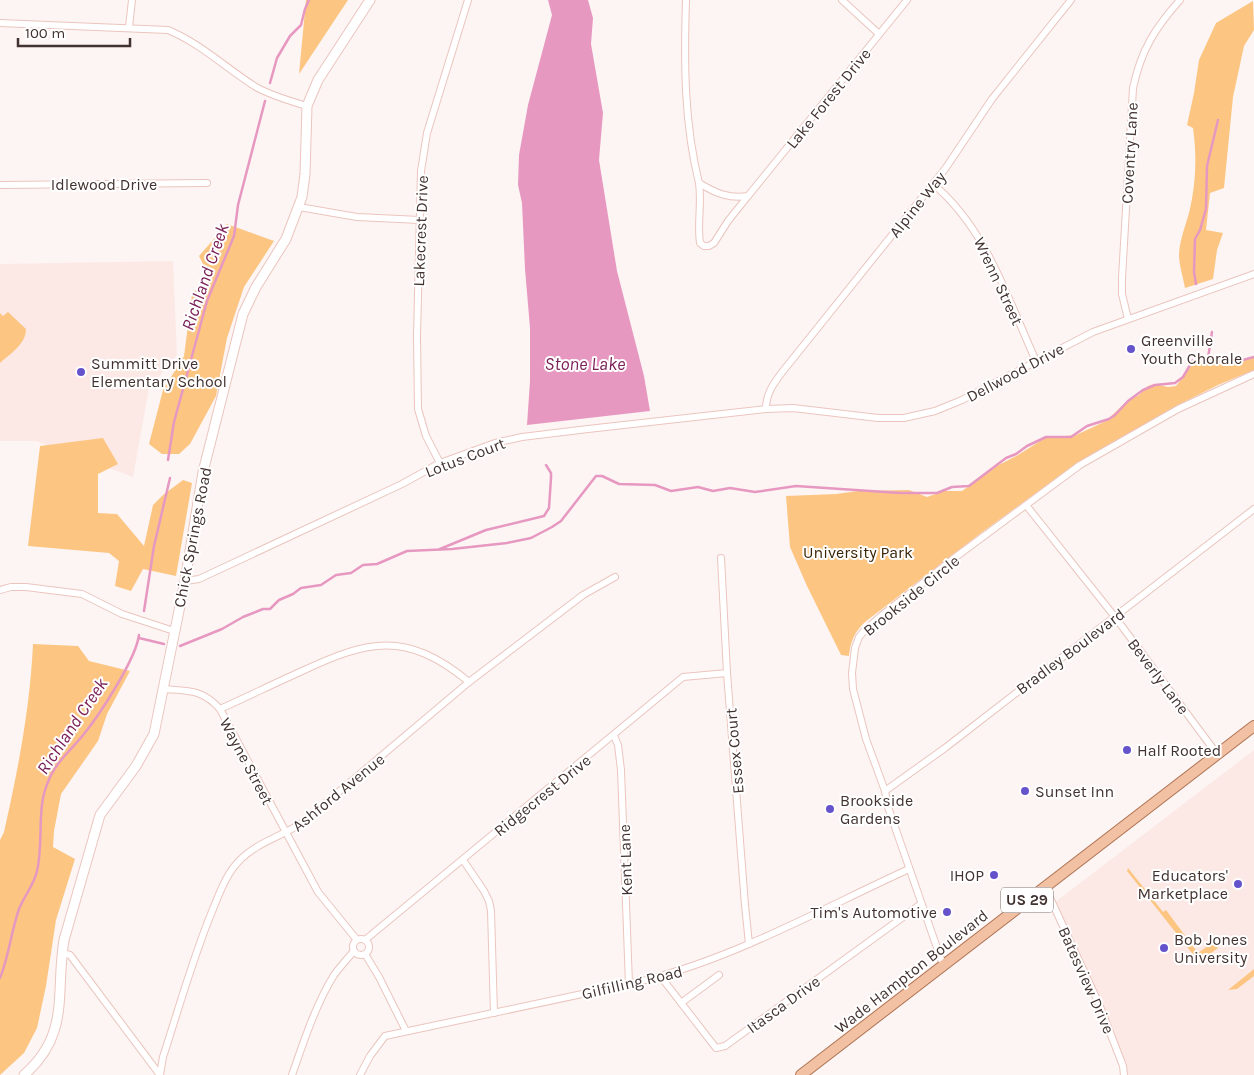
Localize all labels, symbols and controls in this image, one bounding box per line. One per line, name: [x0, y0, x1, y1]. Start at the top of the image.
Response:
scale bar: [18, 15, 130, 47]
text: 100 m: [25, 24, 65, 42]
street label: Lake Forest Drive: [782, 44, 875, 152]
street label: Coventry Lane: [1117, 102, 1142, 204]
street label: Alpine Way: [885, 167, 950, 241]
street label: Idlewood Drive: [51, 175, 157, 194]
street label: Lakecrest Drive: [409, 175, 432, 287]
water label: Richland Creek: [176, 220, 234, 333]
street label: Wrenn Street: [970, 234, 1027, 328]
place label: Greenville Youth Chorale: [1141, 331, 1242, 368]
street label: Dellwood Drive: [963, 339, 1067, 406]
marker: Greenville Youth Chorale: [1125, 343, 1137, 355]
water label: Stone Lake: [545, 353, 625, 375]
place label: Summitt Drive Elementary School: [91, 354, 227, 391]
marker: Summitt Drive Elementary School: [75, 366, 87, 378]
street label: Lotus Court: [422, 434, 508, 481]
street label: Chick Springs Road: [170, 465, 215, 609]
park label: University Park: [803, 543, 913, 562]
street label: Brookside Circle: [859, 551, 963, 640]
street label: Bradley Boulevard: [1012, 604, 1128, 698]
street label: Beverly Lane: [1124, 635, 1193, 718]
water label: Richland Creek: [32, 673, 113, 778]
street label: Essex Court: [721, 707, 748, 795]
street label: Wayne Street: [216, 715, 277, 808]
place label: Half Rooted: [1137, 741, 1221, 760]
marker: Half Rooted: [1121, 744, 1133, 756]
street label: Ashford Avenue: [288, 749, 388, 835]
street label: Ridgecrest Drive: [490, 751, 595, 840]
place label: Sunset Inn: [1035, 782, 1114, 801]
marker: Sunset Inn: [1019, 785, 1031, 797]
place label: Brookside Gardens: [840, 791, 913, 828]
marker: Brookside Gardens: [824, 803, 836, 815]
street label: Kent Lane: [615, 824, 636, 896]
place label: IHOP: [950, 866, 984, 885]
place label: Educators' Marketplace: [1137, 866, 1228, 903]
marker: IHOP: [988, 869, 1000, 881]
marker: Educators' Marketplace: [1232, 878, 1244, 890]
road number: US 29: [1001, 888, 1053, 912]
place label: Tim's Automotive: [810, 903, 937, 922]
street label: Wade Hampton Boulevard: [831, 906, 992, 1037]
marker: Tim's Automotive: [941, 906, 953, 918]
street label: Batesview Drive: [1054, 924, 1119, 1037]
place label: Bob Jones University: [1174, 930, 1248, 967]
marker: Bob Jones University: [1158, 942, 1170, 954]
street label: Gilfilling Road: [580, 962, 684, 1003]
street label: Itasca Drive: [743, 971, 824, 1037]

